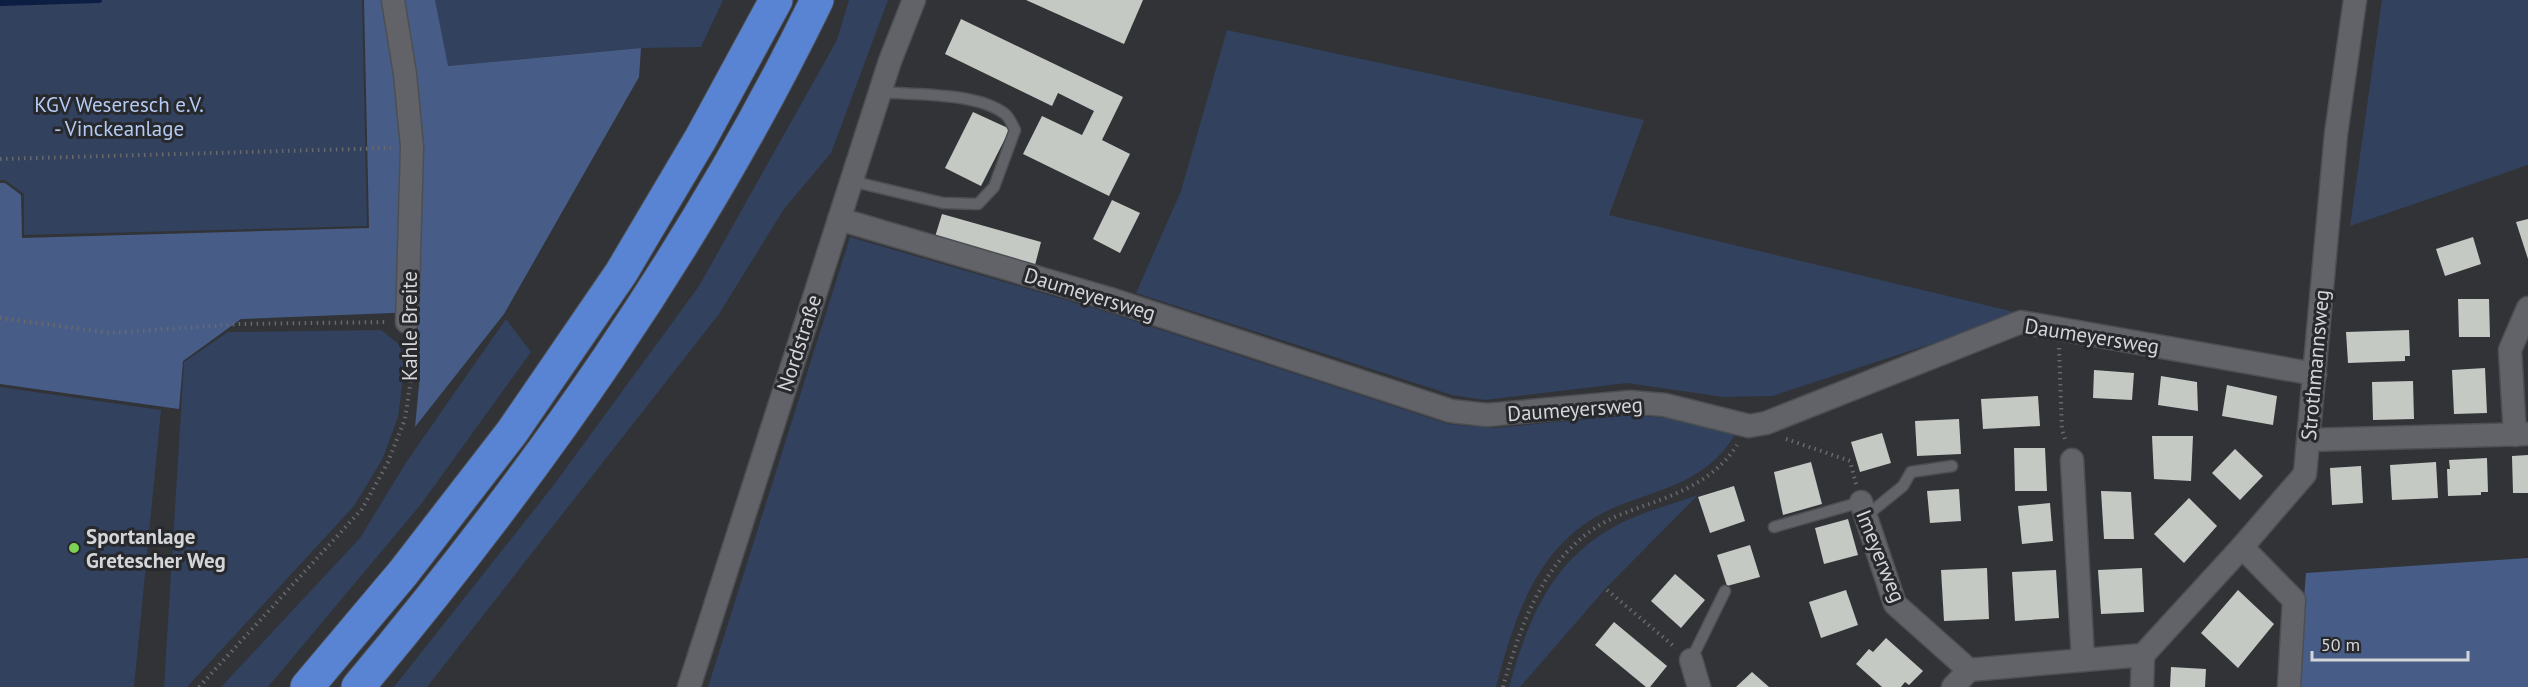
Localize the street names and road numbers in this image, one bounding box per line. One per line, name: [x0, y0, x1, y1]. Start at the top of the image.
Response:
street label: Daumeyersweg: [1021, 261, 1159, 327]
street label: Kahle Breite: [396, 271, 423, 381]
street label: Strothmannsweg: [2295, 288, 2335, 442]
street label: Nordstraße: [771, 291, 827, 395]
street label: Daumeyersweg: [2023, 312, 2161, 360]
street label: Daumeyersweg: [1506, 391, 1644, 427]
street label: Imeyerweg: [1850, 506, 1912, 606]

